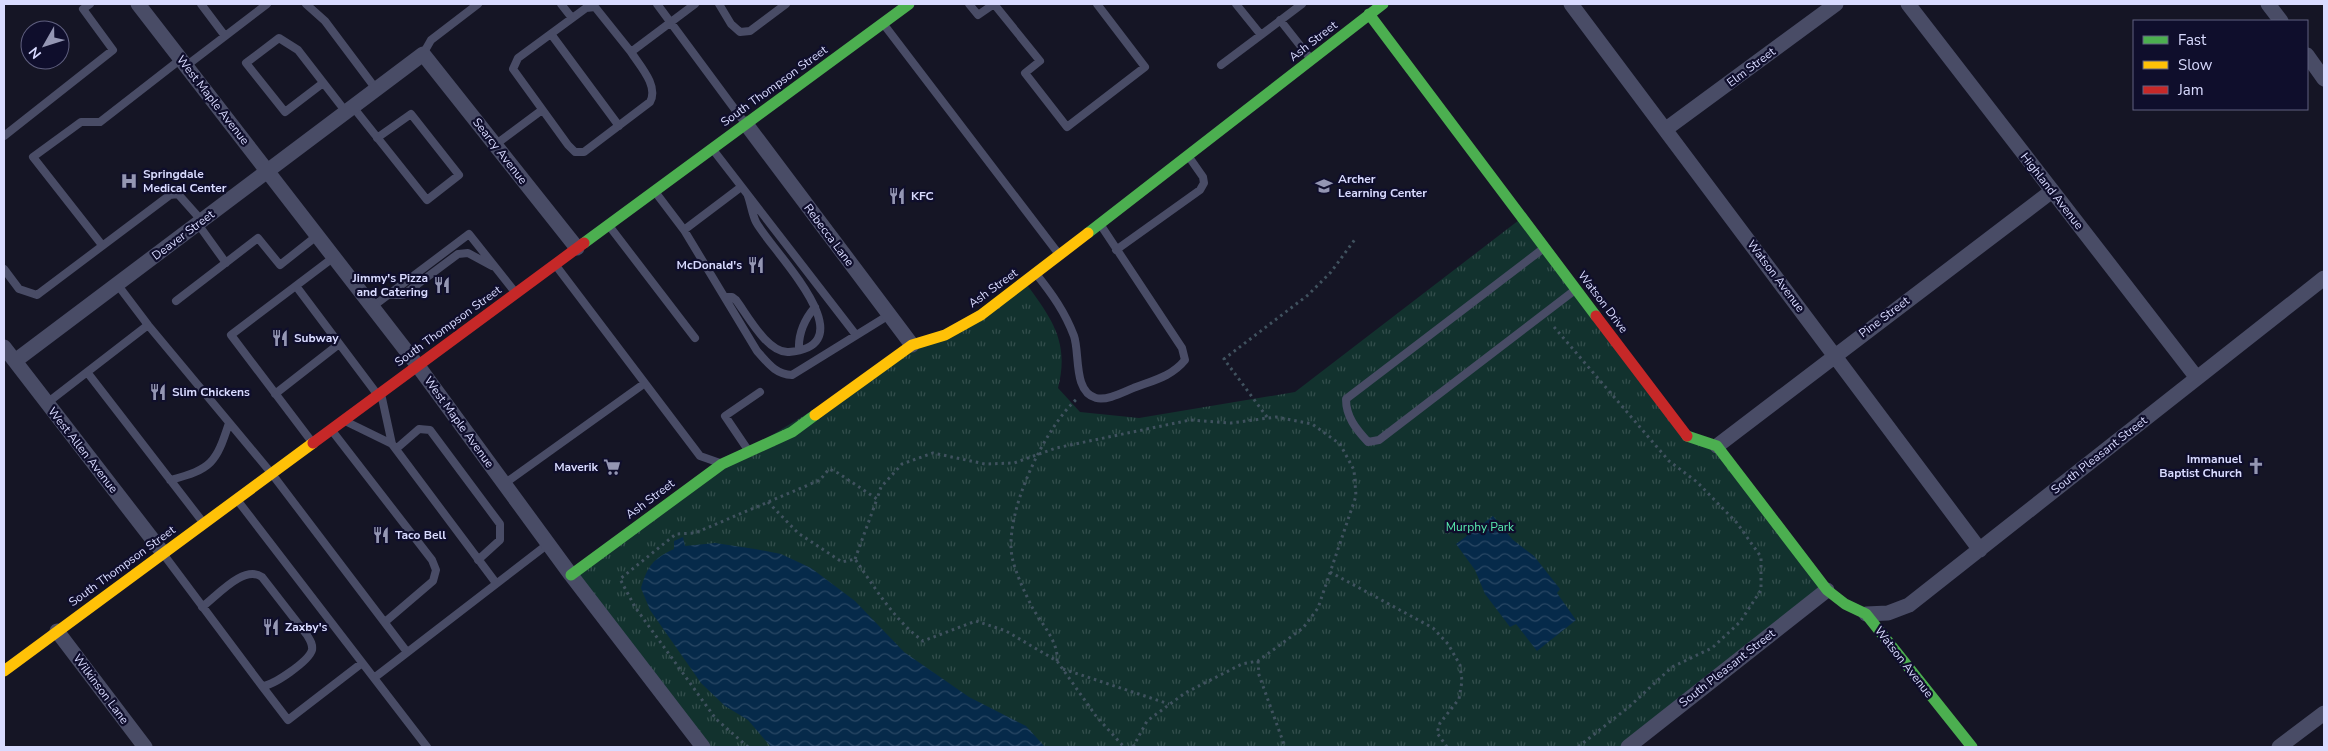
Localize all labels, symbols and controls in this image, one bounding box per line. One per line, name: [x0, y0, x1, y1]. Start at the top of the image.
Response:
street label: Ash Street: [1286, 17, 1341, 65]
north arrow: [20, 20, 70, 70]
legend: [2133, 20, 2308, 110]
text: Fast: [2178, 30, 2207, 50]
street label: South Thompson Street: [718, 41, 831, 130]
text: N: [25, 43, 46, 63]
street label: Elm Street: [1724, 43, 1779, 90]
street label: West Maple Avenue: [173, 52, 253, 148]
text: Slow: [2178, 55, 2213, 75]
text: Jam: [2177, 80, 2204, 100]
street label: Searcy Avenue: [469, 115, 531, 187]
street label: Highland Avenue: [2017, 149, 2087, 233]
place label: Springdale Medical Center: [143, 166, 227, 196]
hospital icon: Springdale Medical Center: [119, 171, 139, 191]
place label: Archer Learning Center: [1338, 171, 1427, 201]
school or university icon: Archer Learning Center: [1314, 176, 1334, 196]
restaurant icon: KFC: [887, 186, 907, 206]
place label: KFC: [911, 188, 934, 204]
street label: Rebecca Lane: [800, 201, 858, 269]
street label: Deaver Street: [149, 206, 218, 264]
street label: Watson Avenue: [1744, 237, 1808, 315]
restaurant icon: McDonald's: [746, 255, 766, 275]
place label: McDonald's: [677, 257, 742, 273]
street label: Ash Street: [965, 264, 1021, 311]
street label: Watson Drive: [1574, 268, 1632, 336]
place label: Jimmy's Pizza and Catering: [352, 270, 428, 300]
restaurant icon: Jimmy's Pizza and Catering: [432, 275, 452, 295]
street label: South Thompson Street: [392, 281, 505, 370]
street label: Pine Street: [1855, 292, 1913, 341]
restaurant icon: Subway: [270, 328, 290, 348]
place label: Subway: [294, 330, 339, 346]
street label: West Maple Avenue: [420, 373, 498, 471]
restaurant icon: Slim Chickens: [148, 382, 168, 402]
place label: Slim Chickens: [172, 384, 250, 400]
street label: West Allen Avenue: [44, 404, 122, 496]
street label: South Pleasant Street: [2048, 412, 2151, 498]
place label: Immanuel Baptist Church: [2159, 451, 2242, 481]
church icon: Immanuel Baptist Church: [2246, 456, 2266, 476]
supermarket icon: Maverik: [602, 457, 622, 477]
place label: Maverik: [554, 459, 599, 475]
street label: Ash Street: [622, 475, 678, 523]
park label: Murphy Park: [1446, 519, 1515, 535]
street label: South Thompson Street: [66, 521, 179, 610]
restaurant icon: Taco Bell: [371, 525, 391, 545]
place label: Taco Bell: [395, 527, 446, 543]
restaurant icon: Zaxby's: [261, 617, 281, 637]
place label: Zaxby's: [285, 619, 328, 635]
street label: Watson Avenue: [1871, 623, 1937, 701]
street label: South Pleasant Street: [1676, 625, 1779, 711]
street label: Wilkinson Lane: [69, 651, 133, 727]

